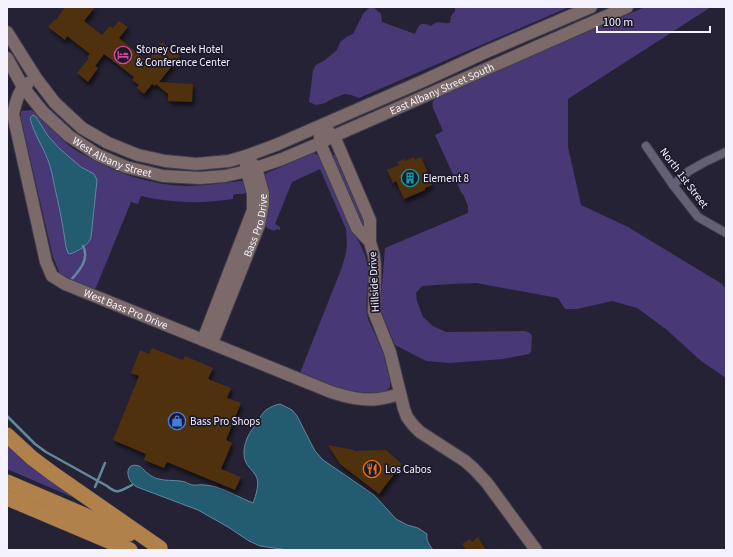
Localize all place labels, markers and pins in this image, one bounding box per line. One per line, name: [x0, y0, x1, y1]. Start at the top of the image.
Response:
place label: Stoney Creek Hotel & Conference Center: [136, 42, 230, 70]
hotel icon: Stoney Creek Hotel & Conference Center: [113, 45, 133, 65]
building icon: Element 8: [400, 168, 420, 188]
place label: Element 8: [423, 171, 470, 186]
shop icon: Bass Pro Shops: [167, 411, 187, 431]
place label: Bass Pro Shops: [190, 414, 260, 429]
restaurant icon: Los Cabos: [362, 459, 382, 479]
place label: Los Cabos: [385, 462, 432, 477]

